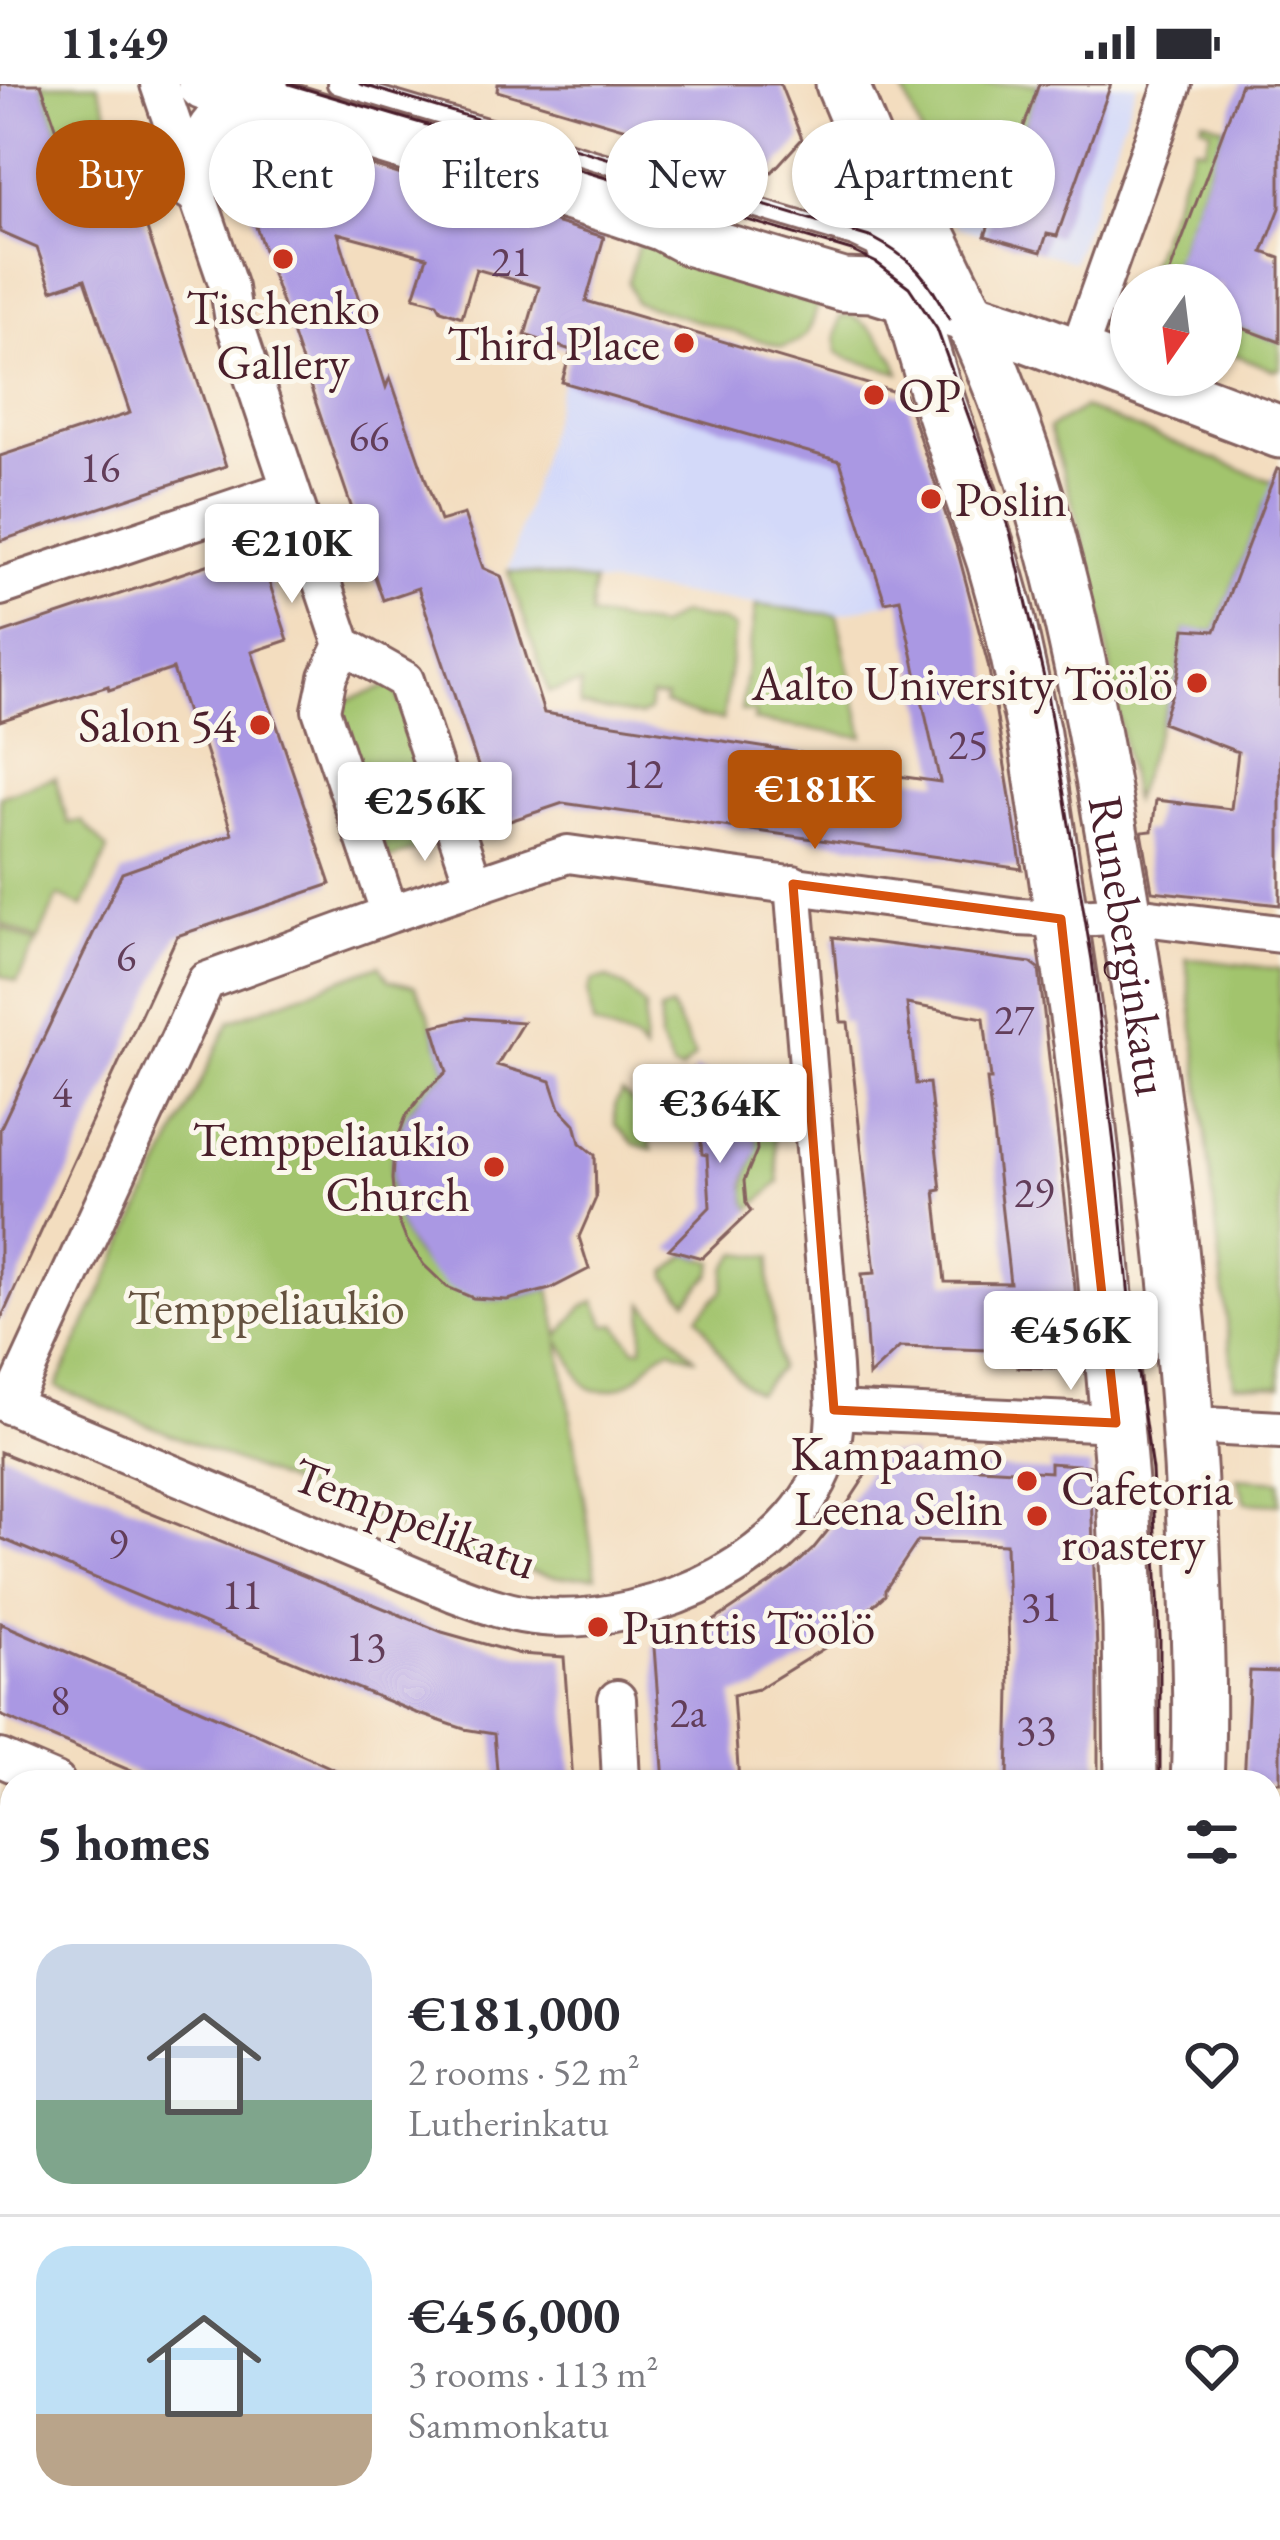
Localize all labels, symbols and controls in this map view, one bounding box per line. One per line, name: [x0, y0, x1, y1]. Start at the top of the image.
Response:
text: 11:49: [60, 13, 168, 71]
chip: Buy: [36, 120, 185, 228]
chip: Rent: [209, 120, 375, 228]
chip: Filters: [399, 120, 582, 228]
chip: New: [606, 120, 768, 228]
chip: Apartment: [792, 120, 1055, 228]
house number: 21: [491, 234, 531, 289]
marker: Tischenko Gallery: [270, 246, 296, 272]
north arrow: [1110, 264, 1242, 396]
map controls: [1110, 264, 1242, 396]
place label: Tischenko Gallery: [186, 276, 380, 393]
place label: Third Place: [447, 312, 660, 374]
marker: Third Place: [671, 330, 697, 356]
place label: OP: [898, 364, 961, 426]
marker: OP: [861, 382, 887, 408]
house number: 66: [349, 409, 389, 464]
house number: 16: [80, 440, 120, 495]
place label: Poslin: [955, 468, 1067, 530]
marker: Poslin: [918, 486, 944, 512]
pin: €210K: [208, 504, 376, 606]
text: €210K: [232, 517, 352, 568]
place label: Aalto University Töölö: [750, 652, 1173, 714]
marker: Aalto University Töölö: [1184, 670, 1210, 696]
place label: Salon 54: [78, 694, 237, 756]
marker: Salon 54: [247, 712, 273, 738]
house number: 25: [948, 717, 988, 772]
house number: 12: [623, 746, 663, 801]
pin: €181K: [731, 750, 899, 852]
pin: €256K: [341, 762, 509, 864]
text: €181K: [755, 763, 875, 814]
text: €256K: [365, 775, 485, 826]
street label: Runeberginkatu: [1075, 791, 1184, 1100]
house number: 6: [116, 929, 136, 984]
house number: 27: [994, 992, 1035, 1047]
pin: €364K: [636, 1064, 804, 1166]
house number: 4: [52, 1065, 73, 1120]
text: €364K: [660, 1077, 780, 1128]
place label: Temppeliaukio Church: [193, 1108, 470, 1225]
marker: Temppeliaukio Church: [481, 1154, 507, 1180]
house number: 29: [1014, 1165, 1054, 1220]
park label: Temppeliaukio: [127, 1276, 405, 1338]
pin: €456K: [987, 1291, 1155, 1393]
text: €456K: [1011, 1304, 1131, 1355]
place label: Kampaamo Leena Selin: [790, 1422, 1003, 1539]
street label: Temppelikatu: [284, 1443, 546, 1593]
place label: Cafetoria roastery: [1061, 1457, 1234, 1574]
marker: Kampaamo Leena Selin: [1014, 1468, 1040, 1494]
marker: Cafetoria roastery: [1024, 1503, 1050, 1529]
house number: 9: [108, 1516, 128, 1571]
house number: 11: [222, 1567, 262, 1622]
house number: 31: [1021, 1579, 1061, 1634]
place label: Punttis Töölö: [622, 1596, 875, 1658]
marker: Punttis Töölö: [585, 1614, 611, 1640]
house number: 13: [346, 1619, 386, 1674]
house number: 8: [50, 1673, 70, 1728]
house number: 2a: [670, 1685, 707, 1740]
house number: 33: [1016, 1702, 1056, 1757]
text: 5 homes: [36, 1809, 210, 1875]
icon: filters: [1179, 1809, 1245, 1875]
text: €181,000: [408, 1980, 620, 2046]
icon: home: [132, 1992, 276, 2136]
icon: heart: [1179, 2031, 1245, 2097]
text: 2 rooms · 52 m²: [408, 2046, 640, 2097]
text: Lutherinkatu: [408, 2097, 609, 2148]
text: €456,000: [408, 2282, 620, 2348]
icon: home: [132, 2294, 276, 2438]
icon: heart: [1179, 2333, 1245, 2399]
text: 3 rooms · 113 m²: [408, 2348, 659, 2399]
text: Sammonkatu: [408, 2399, 609, 2450]

